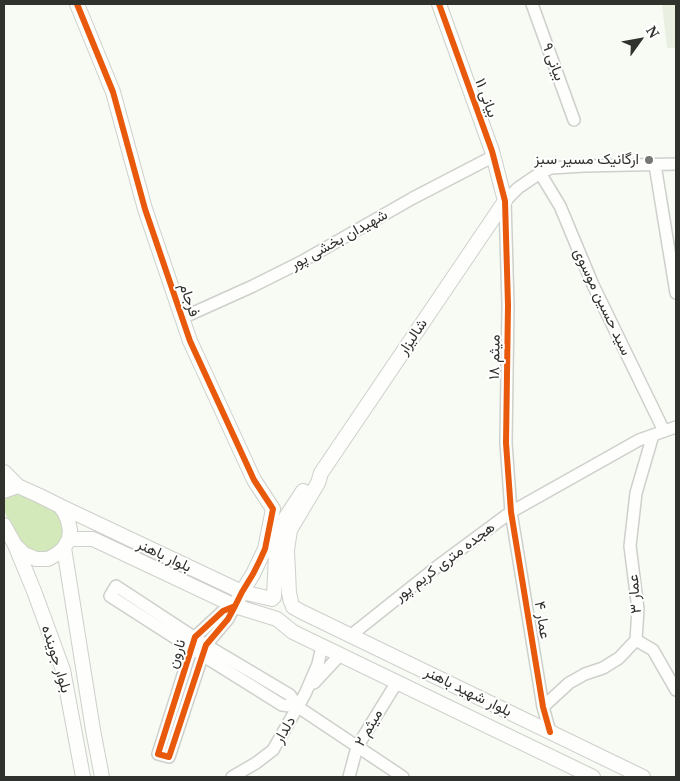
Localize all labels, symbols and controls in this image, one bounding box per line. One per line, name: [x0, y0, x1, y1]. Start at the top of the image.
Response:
north arrow: [615, 15, 665, 65]
text: N: [642, 22, 664, 41]
street label: بیانی ۹: [538, 41, 568, 83]
street label: بیانی ۱۱: [471, 76, 501, 120]
place label: ارگانیک مسیر سبز: [534, 151, 639, 169]
marker: ارگانیک مسیر سبز: [643, 154, 655, 166]
street label: شهیدان بخشی پور: [287, 206, 391, 274]
street label: سید حسین موسوی: [569, 246, 635, 358]
street label: فرجام: [175, 281, 203, 319]
street label: شالیزار: [395, 316, 431, 358]
street label: میثم ۱۸: [486, 334, 504, 380]
street label: هجده متری کریم پور: [391, 518, 499, 606]
street label: بلوار باهنر: [134, 536, 194, 576]
street label: عمار ۳: [624, 574, 646, 614]
street label: عمار ۴: [530, 600, 554, 640]
street label: بلوار جوینده: [37, 623, 75, 695]
street label: نارون: [164, 637, 190, 671]
street label: بلوار شهید باهنر: [422, 663, 514, 721]
street label: میثم ۲: [351, 706, 387, 750]
street label: دلدار: [270, 713, 300, 747]

